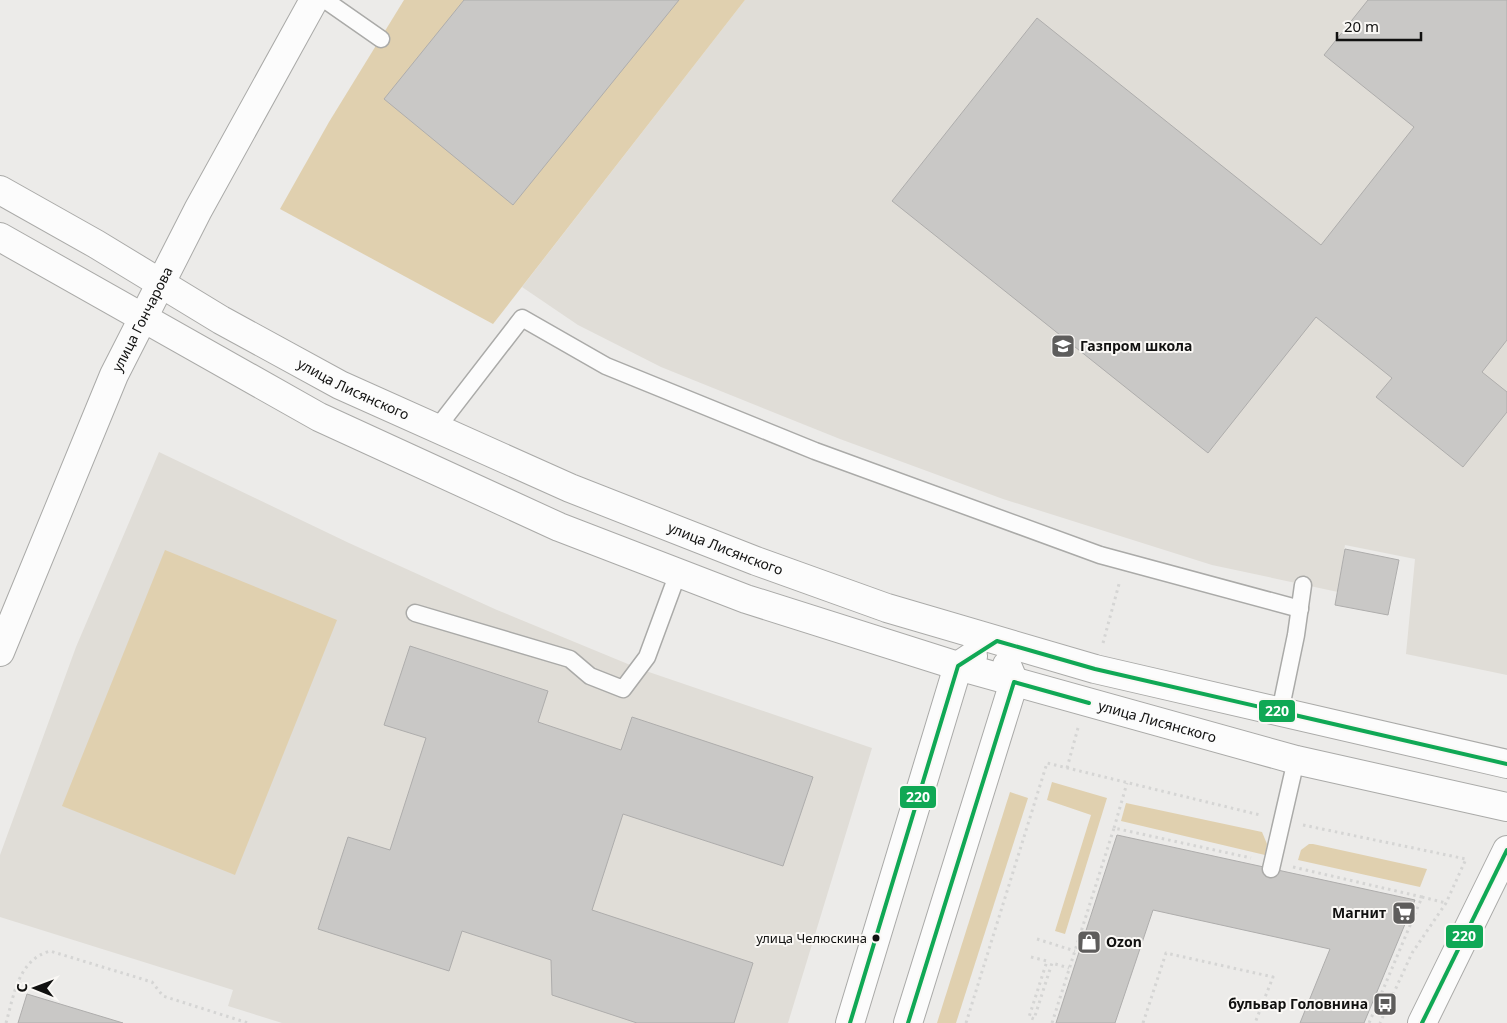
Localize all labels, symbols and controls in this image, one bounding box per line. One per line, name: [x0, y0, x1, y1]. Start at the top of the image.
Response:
scale bar: [1337, 10, 1421, 42]
text: 20 m: [1344, 16, 1379, 36]
street label: улица Гончарова: [107, 263, 177, 375]
school or university icon: Газпром школа: [1050, 333, 1076, 359]
place label: Газпром школа: [1080, 336, 1192, 355]
street label: улица Лисянского: [294, 354, 413, 424]
street label: улица Лисянского: [665, 517, 786, 579]
street label: улица Лисянского: [1096, 695, 1219, 746]
line badge: 220: [1258, 699, 1296, 723]
text: 220: [1265, 701, 1289, 720]
line badge: 220: [899, 785, 937, 809]
text: 220: [906, 787, 930, 806]
supermarket icon: Магнит: [1391, 900, 1417, 926]
place label: Магнит: [1332, 903, 1386, 922]
line badge: 220: [1445, 924, 1484, 949]
text: 220: [1452, 926, 1476, 945]
place label: улица Челюскина: [756, 929, 867, 947]
shop icon: Ozon: [1076, 929, 1102, 955]
place label: Ozon: [1106, 932, 1142, 951]
marker: улица Челюскина: [871, 933, 881, 943]
north arrow: [10, 963, 60, 1013]
text: С: [12, 983, 31, 992]
bus stop icon: бульвар Головнина: [1372, 991, 1398, 1017]
place label: бульвар Головнина: [1228, 994, 1368, 1013]

